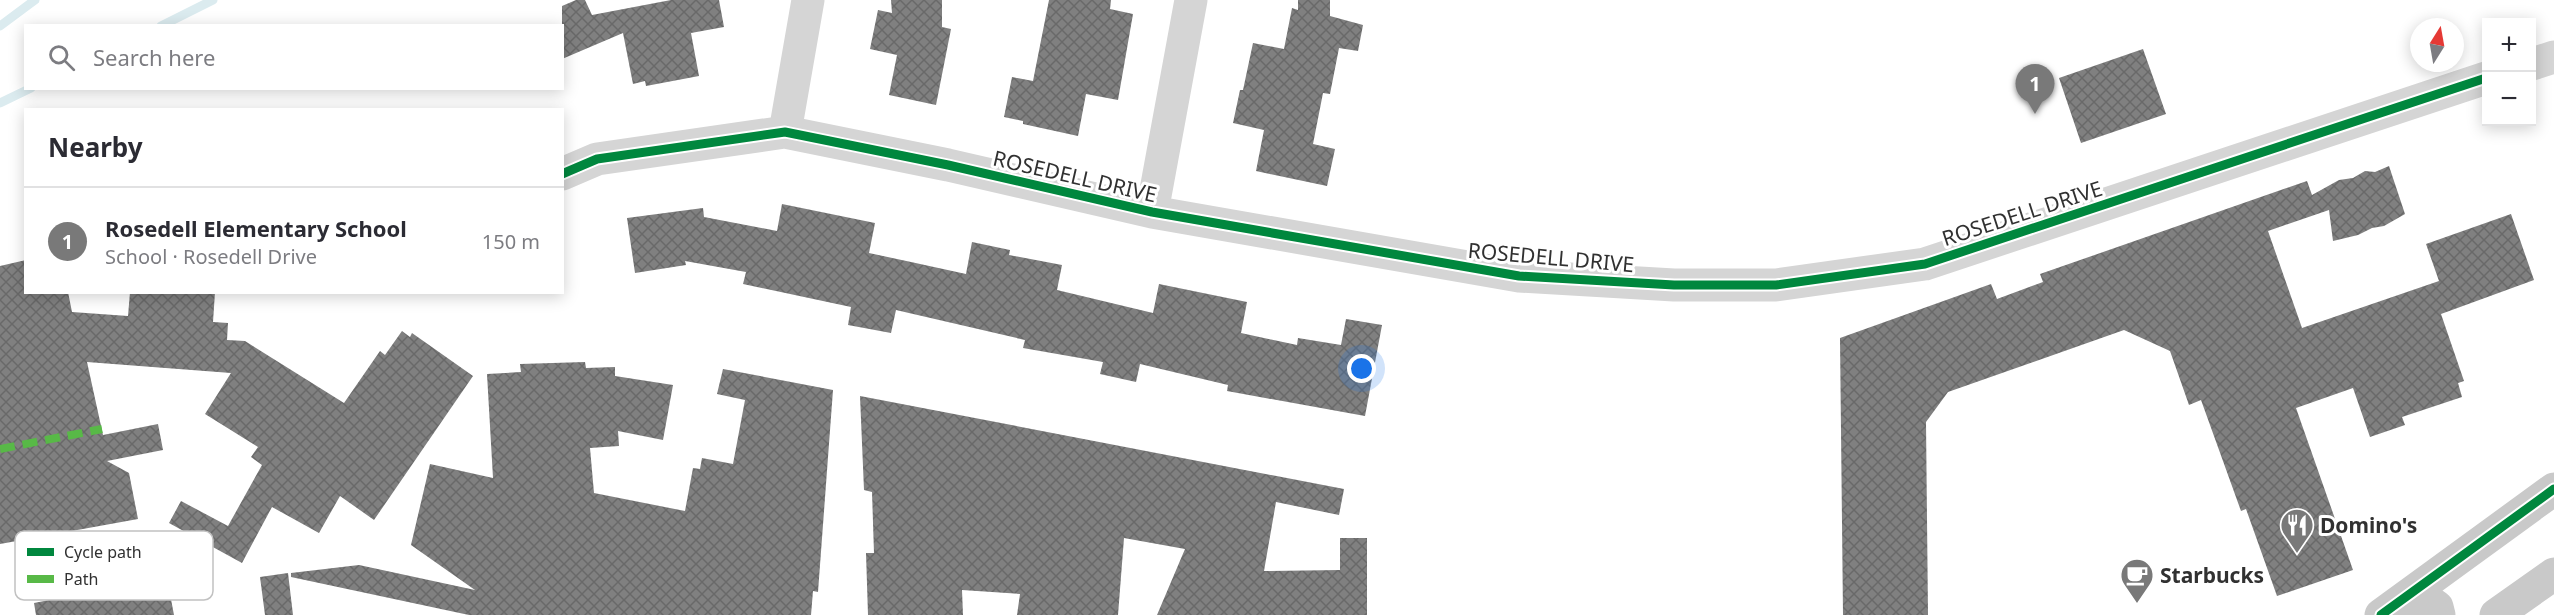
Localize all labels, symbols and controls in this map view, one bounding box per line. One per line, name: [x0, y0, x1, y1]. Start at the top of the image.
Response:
north arrow: [2410, 18, 2464, 72]
map controls: [2482, 18, 2536, 126]
button: +: [2482, 18, 2536, 72]
search box: [24, 24, 564, 90]
icon: search: [45, 41, 78, 74]
text: Search here: [93, 42, 215, 72]
pin: 1: [2016, 64, 2054, 114]
button: −: [2482, 72, 2536, 126]
text: Nearby: [48, 129, 143, 165]
street label: ROSEDELL DRIVE: [991, 144, 1159, 208]
street label: ROSEDELL DRIVE: [1938, 174, 2106, 252]
text: Rosedell Elementary School: [105, 213, 407, 243]
text: 1: [62, 228, 73, 255]
text: 150 m: [482, 228, 540, 255]
street label: ROSEDELL DRIVE: [1467, 236, 1635, 278]
text: School · Rosedell Drive: [105, 243, 317, 270]
your location: [1347, 354, 1376, 383]
restaurant icon: Domino's: [2279, 507, 2315, 554]
place label: Domino's: [2320, 511, 2417, 539]
legend: [15, 531, 213, 600]
text: Cycle path: [64, 541, 142, 563]
cafe icon: Starbucks: [2119, 557, 2155, 604]
place label: Starbucks: [2160, 561, 2264, 589]
text: Path: [64, 568, 98, 590]

